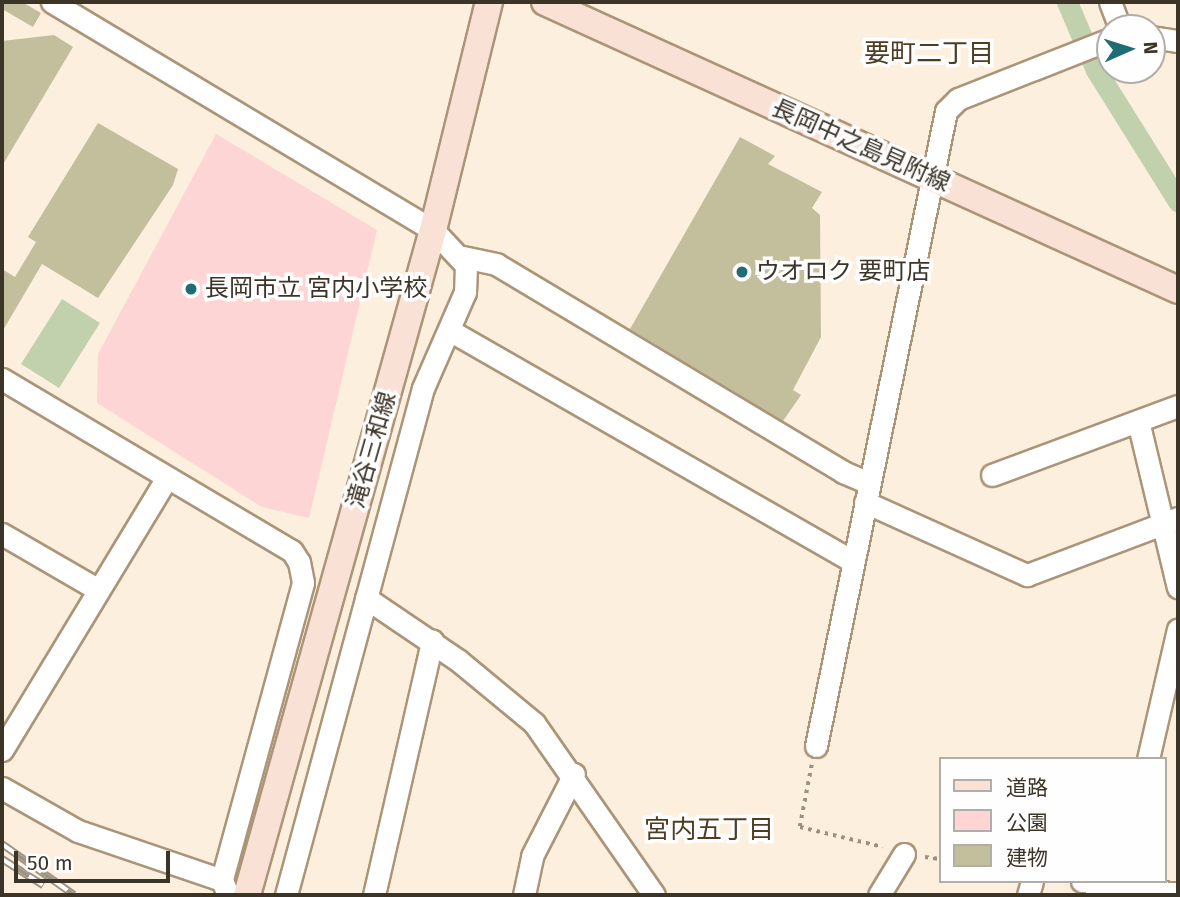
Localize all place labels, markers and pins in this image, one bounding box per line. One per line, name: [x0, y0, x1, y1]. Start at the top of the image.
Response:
place label: ウオロク 要町店: [756, 258, 930, 286]
marker: ウオロク 要町店: [734, 264, 750, 280]
place label: 長岡市立 宮内小学校: [205, 275, 427, 303]
marker: 長岡市立 宮内小学校: [183, 281, 199, 297]

